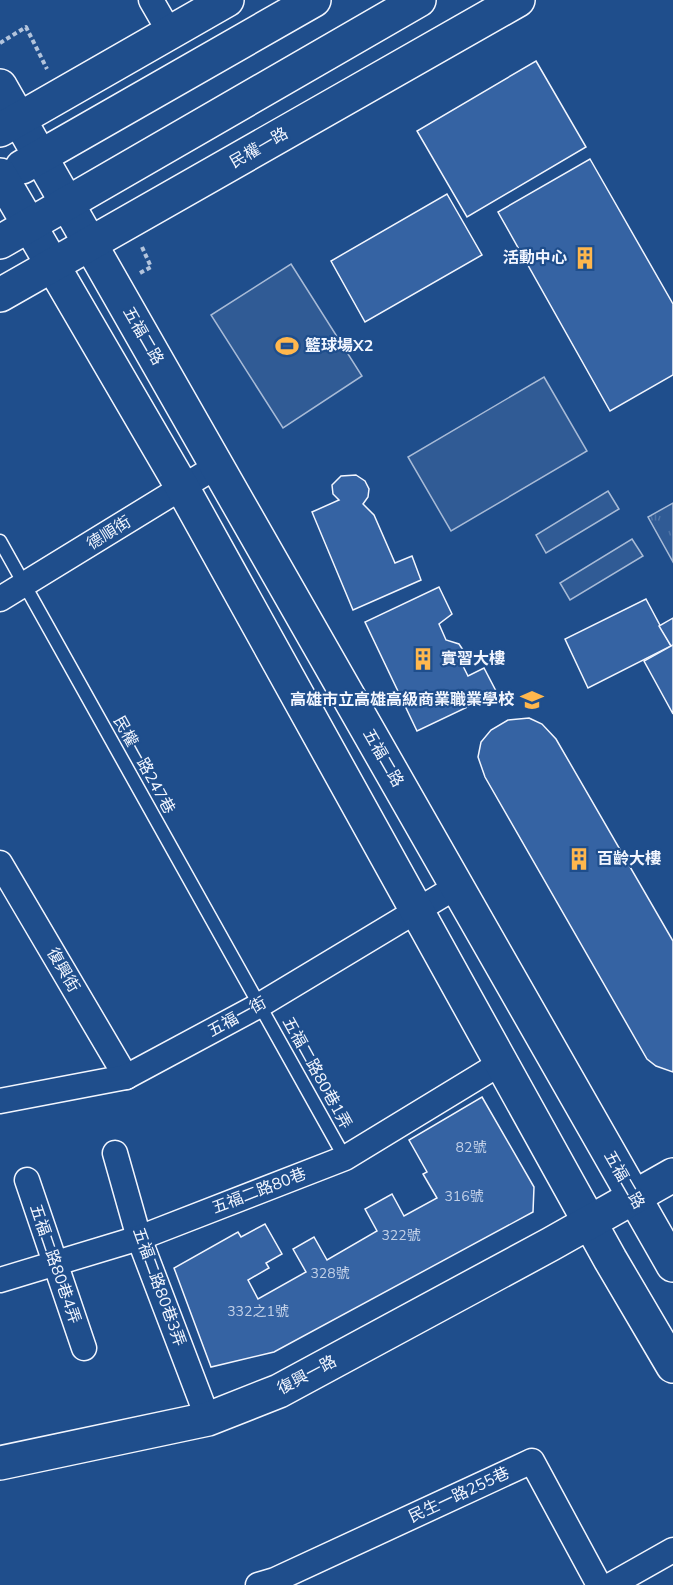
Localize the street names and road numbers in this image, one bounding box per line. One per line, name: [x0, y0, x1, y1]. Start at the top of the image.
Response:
street label: 民權一路: [226, 122, 292, 174]
street label: 五福二路: [117, 303, 169, 369]
street label: 德順街: [83, 511, 135, 555]
street label: 民權一路247巷: [108, 712, 180, 818]
street label: 五福二路: [357, 725, 409, 791]
street label: 復興街: [41, 944, 85, 996]
street label: 五福一街: [204, 992, 270, 1042]
street label: 五福二路80巷1弄: [277, 1013, 357, 1133]
street label: 五福二路: [598, 1147, 650, 1213]
street label: 五福二路80巷: [209, 1163, 309, 1219]
street label: 五福二路80巷4弄: [24, 1201, 86, 1327]
street label: 五福二路80巷3弄: [127, 1225, 191, 1349]
street label: 復興一路: [274, 1350, 340, 1400]
street label: 民生一路255巷: [405, 1462, 513, 1528]

